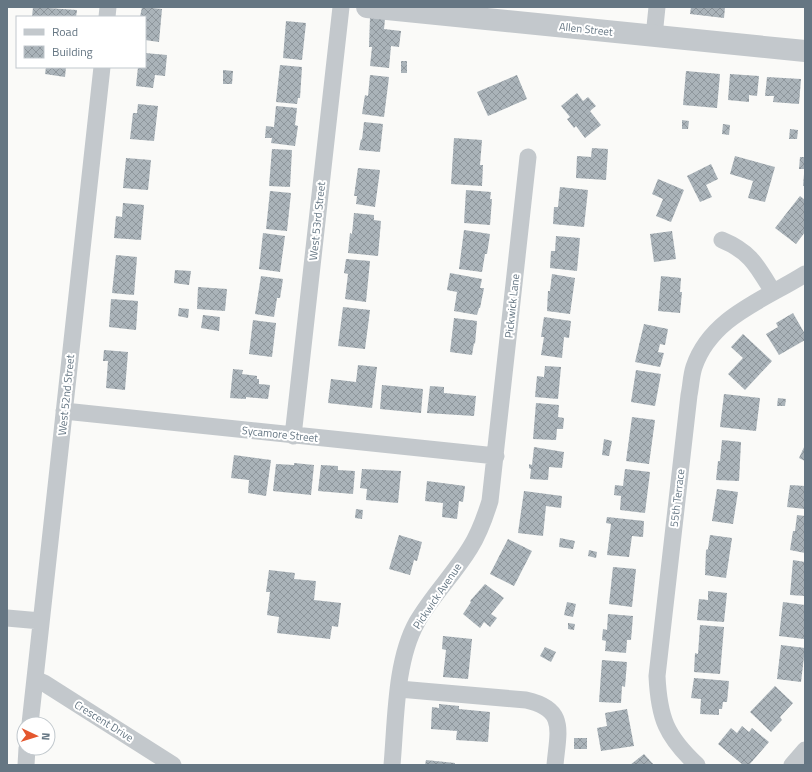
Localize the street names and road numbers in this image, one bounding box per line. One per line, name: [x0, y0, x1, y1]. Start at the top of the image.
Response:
street label: Allen Street: [558, 18, 614, 40]
street label: West 53rd Street: [305, 181, 329, 261]
street label: Pickwick Lane: [501, 273, 523, 339]
street label: West 52nd Street: [54, 354, 78, 436]
street label: Sycamore Street: [241, 422, 319, 446]
street label: 55th Terrace: [666, 468, 689, 528]
street label: Pickwick Avenue: [409, 559, 465, 632]
street label: Crescent Drive: [71, 697, 137, 746]

